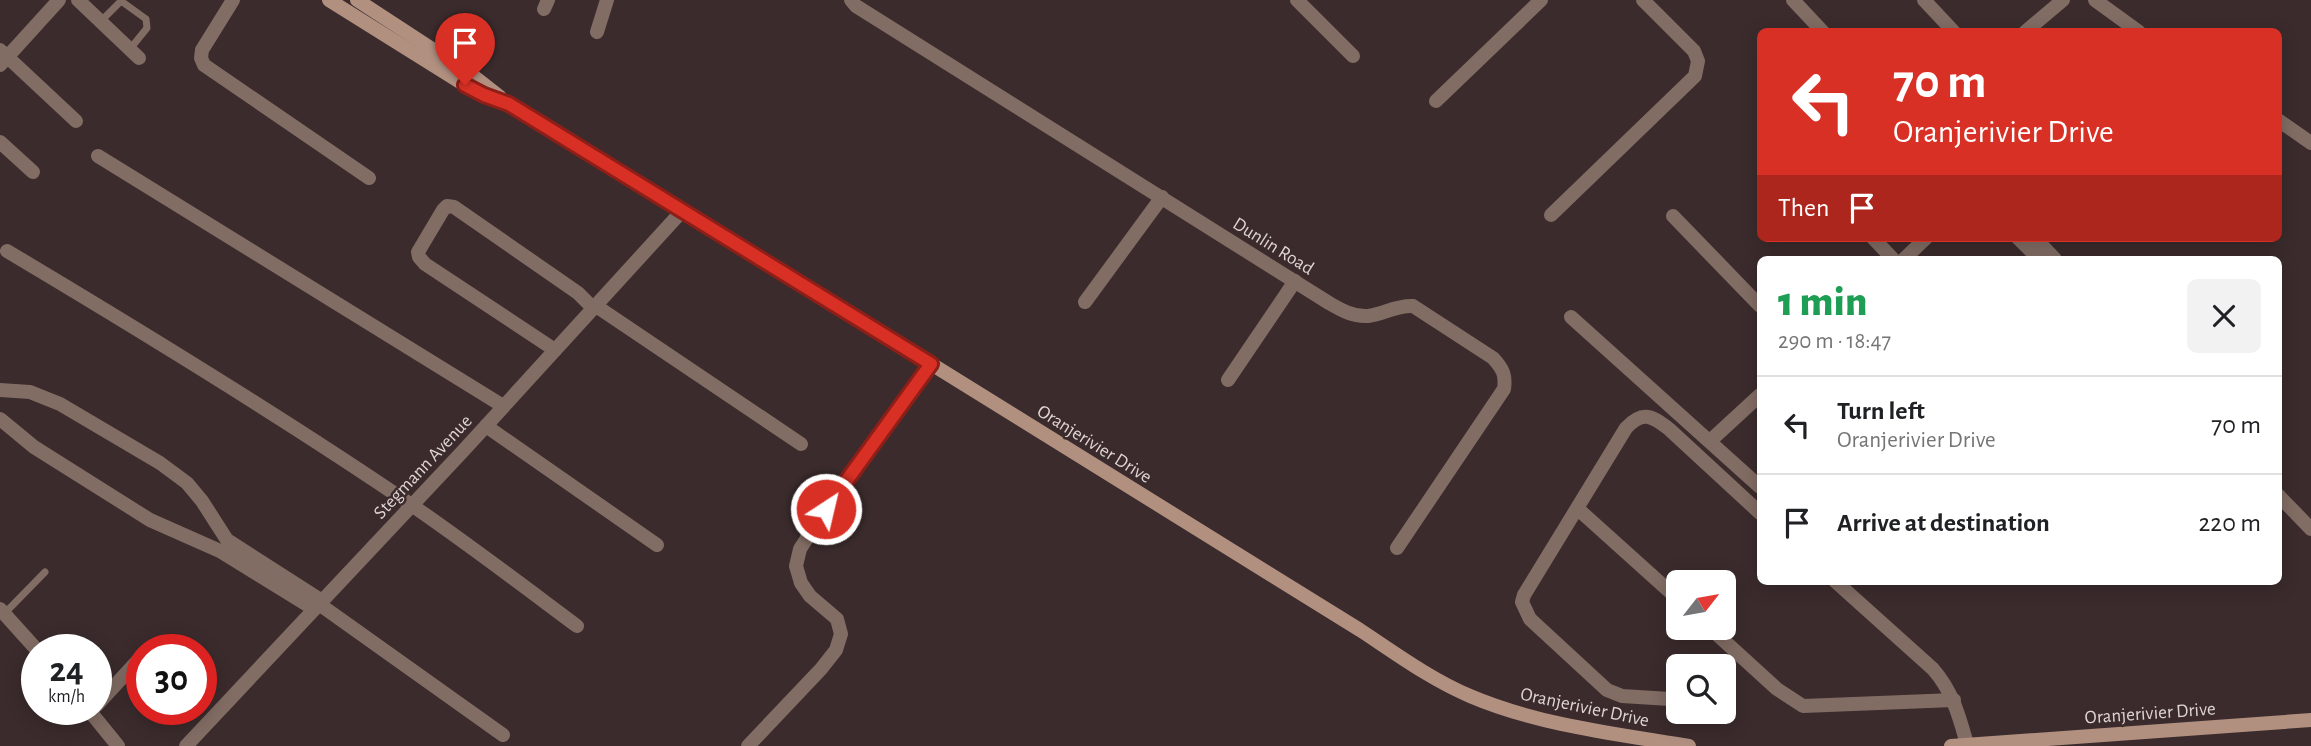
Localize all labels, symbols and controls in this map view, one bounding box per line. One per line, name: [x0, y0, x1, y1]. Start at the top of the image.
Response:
pin: [435, 13, 495, 85]
icon: arrive: [446, 24, 484, 62]
icon: left: [1778, 56, 1869, 147]
text: 70 m: [1893, 58, 1987, 107]
text: Oranjerivier Drive: [1893, 116, 2114, 148]
icon: arrive: [1843, 189, 1881, 227]
text: Then: [1778, 195, 1829, 221]
street label: Dunlin Road: [1229, 214, 1317, 279]
button: close: [2187, 279, 2261, 353]
text: 1 min: [1778, 281, 1867, 323]
text: 290 m · 18:47: [1778, 330, 1891, 353]
text: Turn left: [1837, 398, 1925, 424]
street label: Oranjerivier Drive: [1034, 401, 1155, 487]
icon: left: [1778, 406, 1816, 444]
street label: Stegmann Avenue: [370, 411, 476, 523]
text: 70 m: [2211, 412, 2261, 438]
text: Oranjerivier Drive: [1837, 429, 1996, 452]
position arrow: [789, 472, 863, 546]
icon: arrive: [1778, 504, 1816, 542]
text: Arrive at destination: [1837, 510, 2050, 536]
text: 220 m: [2199, 510, 2261, 536]
north arrow: [1666, 570, 1736, 640]
map controls: [1666, 570, 1736, 724]
speed limit sign: 30: [126, 634, 217, 725]
text: 24: [49, 653, 84, 688]
button: search: [1666, 654, 1736, 724]
street label: Oranjerivier Drive: [1519, 685, 1651, 730]
text: km/h: [48, 688, 85, 706]
street label: Oranjerivier Drive: [2084, 699, 2216, 728]

